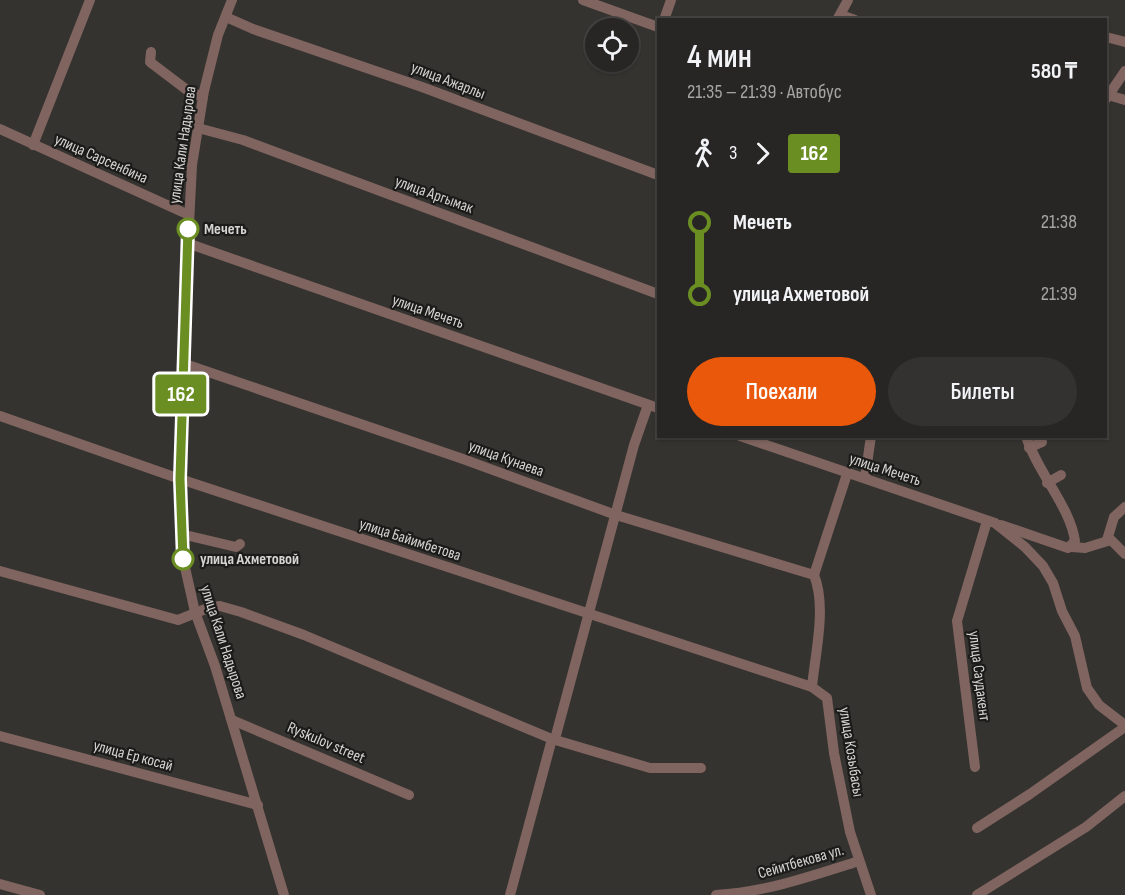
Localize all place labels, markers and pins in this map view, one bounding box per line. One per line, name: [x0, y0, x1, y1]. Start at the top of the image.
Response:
marker: Мечеть: [177, 218, 199, 240]
place label: Мечеть: [204, 220, 247, 239]
marker: улица Ахметовой: [172, 548, 194, 570]
place label: улица Ахметовой: [200, 550, 299, 569]

